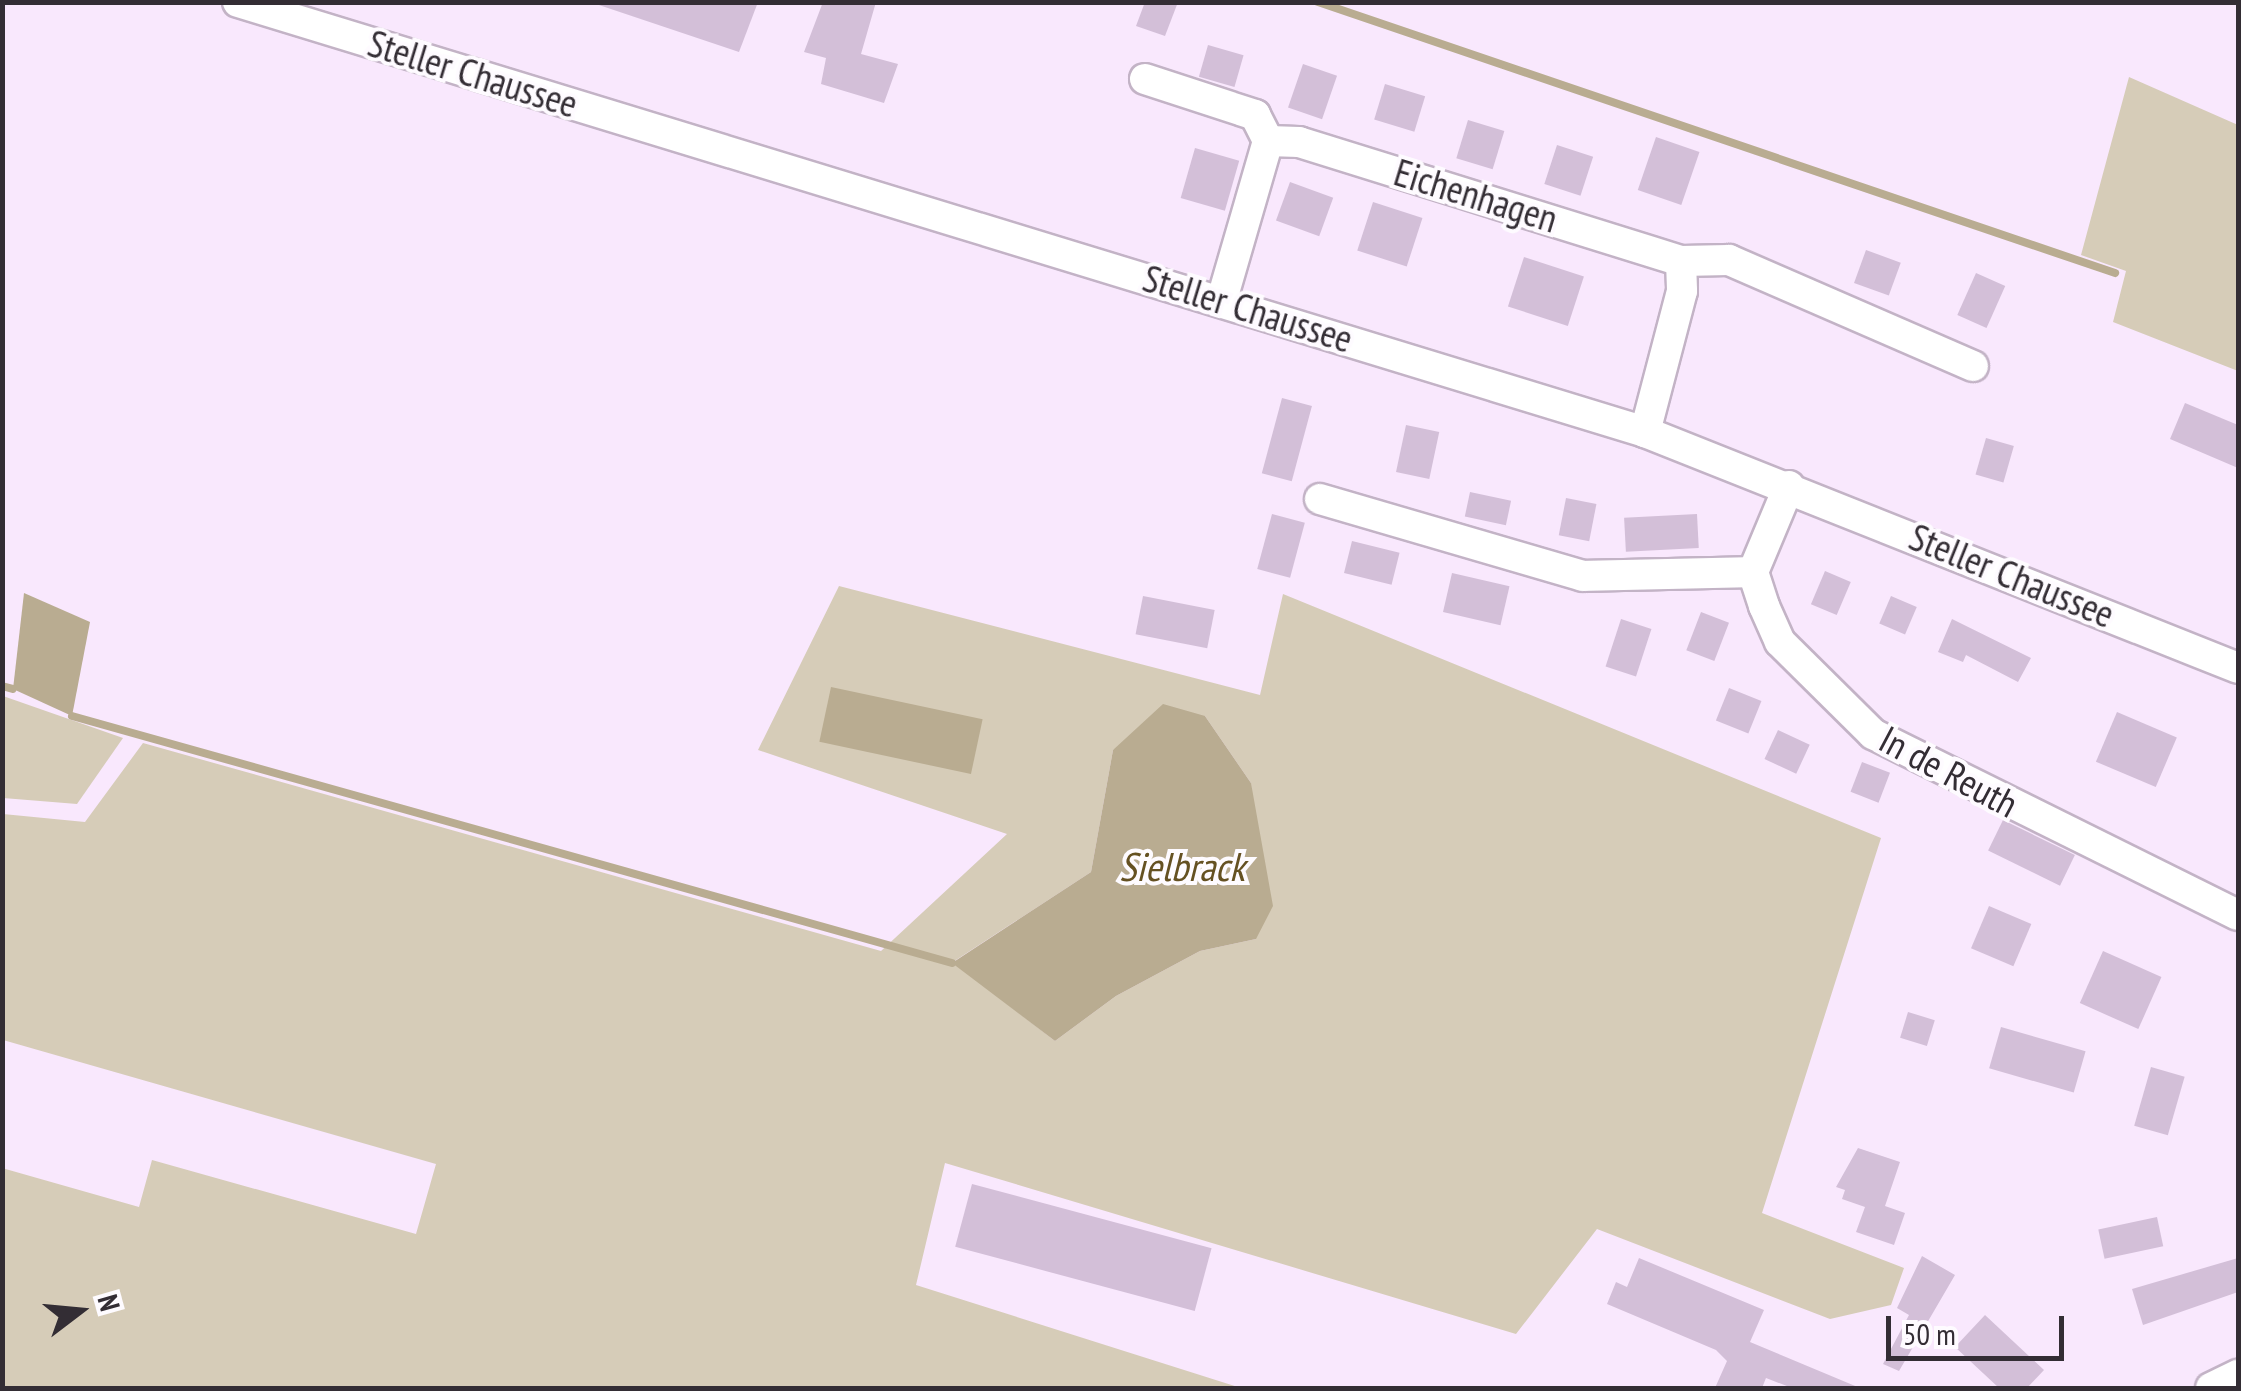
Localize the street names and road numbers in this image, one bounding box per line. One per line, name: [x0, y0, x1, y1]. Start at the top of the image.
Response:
street label: Steller Chaussee: [363, 20, 583, 126]
street label: Eichenhagen: [1389, 149, 1563, 241]
street label: Steller Chaussee: [1138, 255, 1358, 361]
street label: Steller Chaussee: [1903, 513, 2121, 637]
street label: In de Reuth: [1872, 716, 2026, 826]

